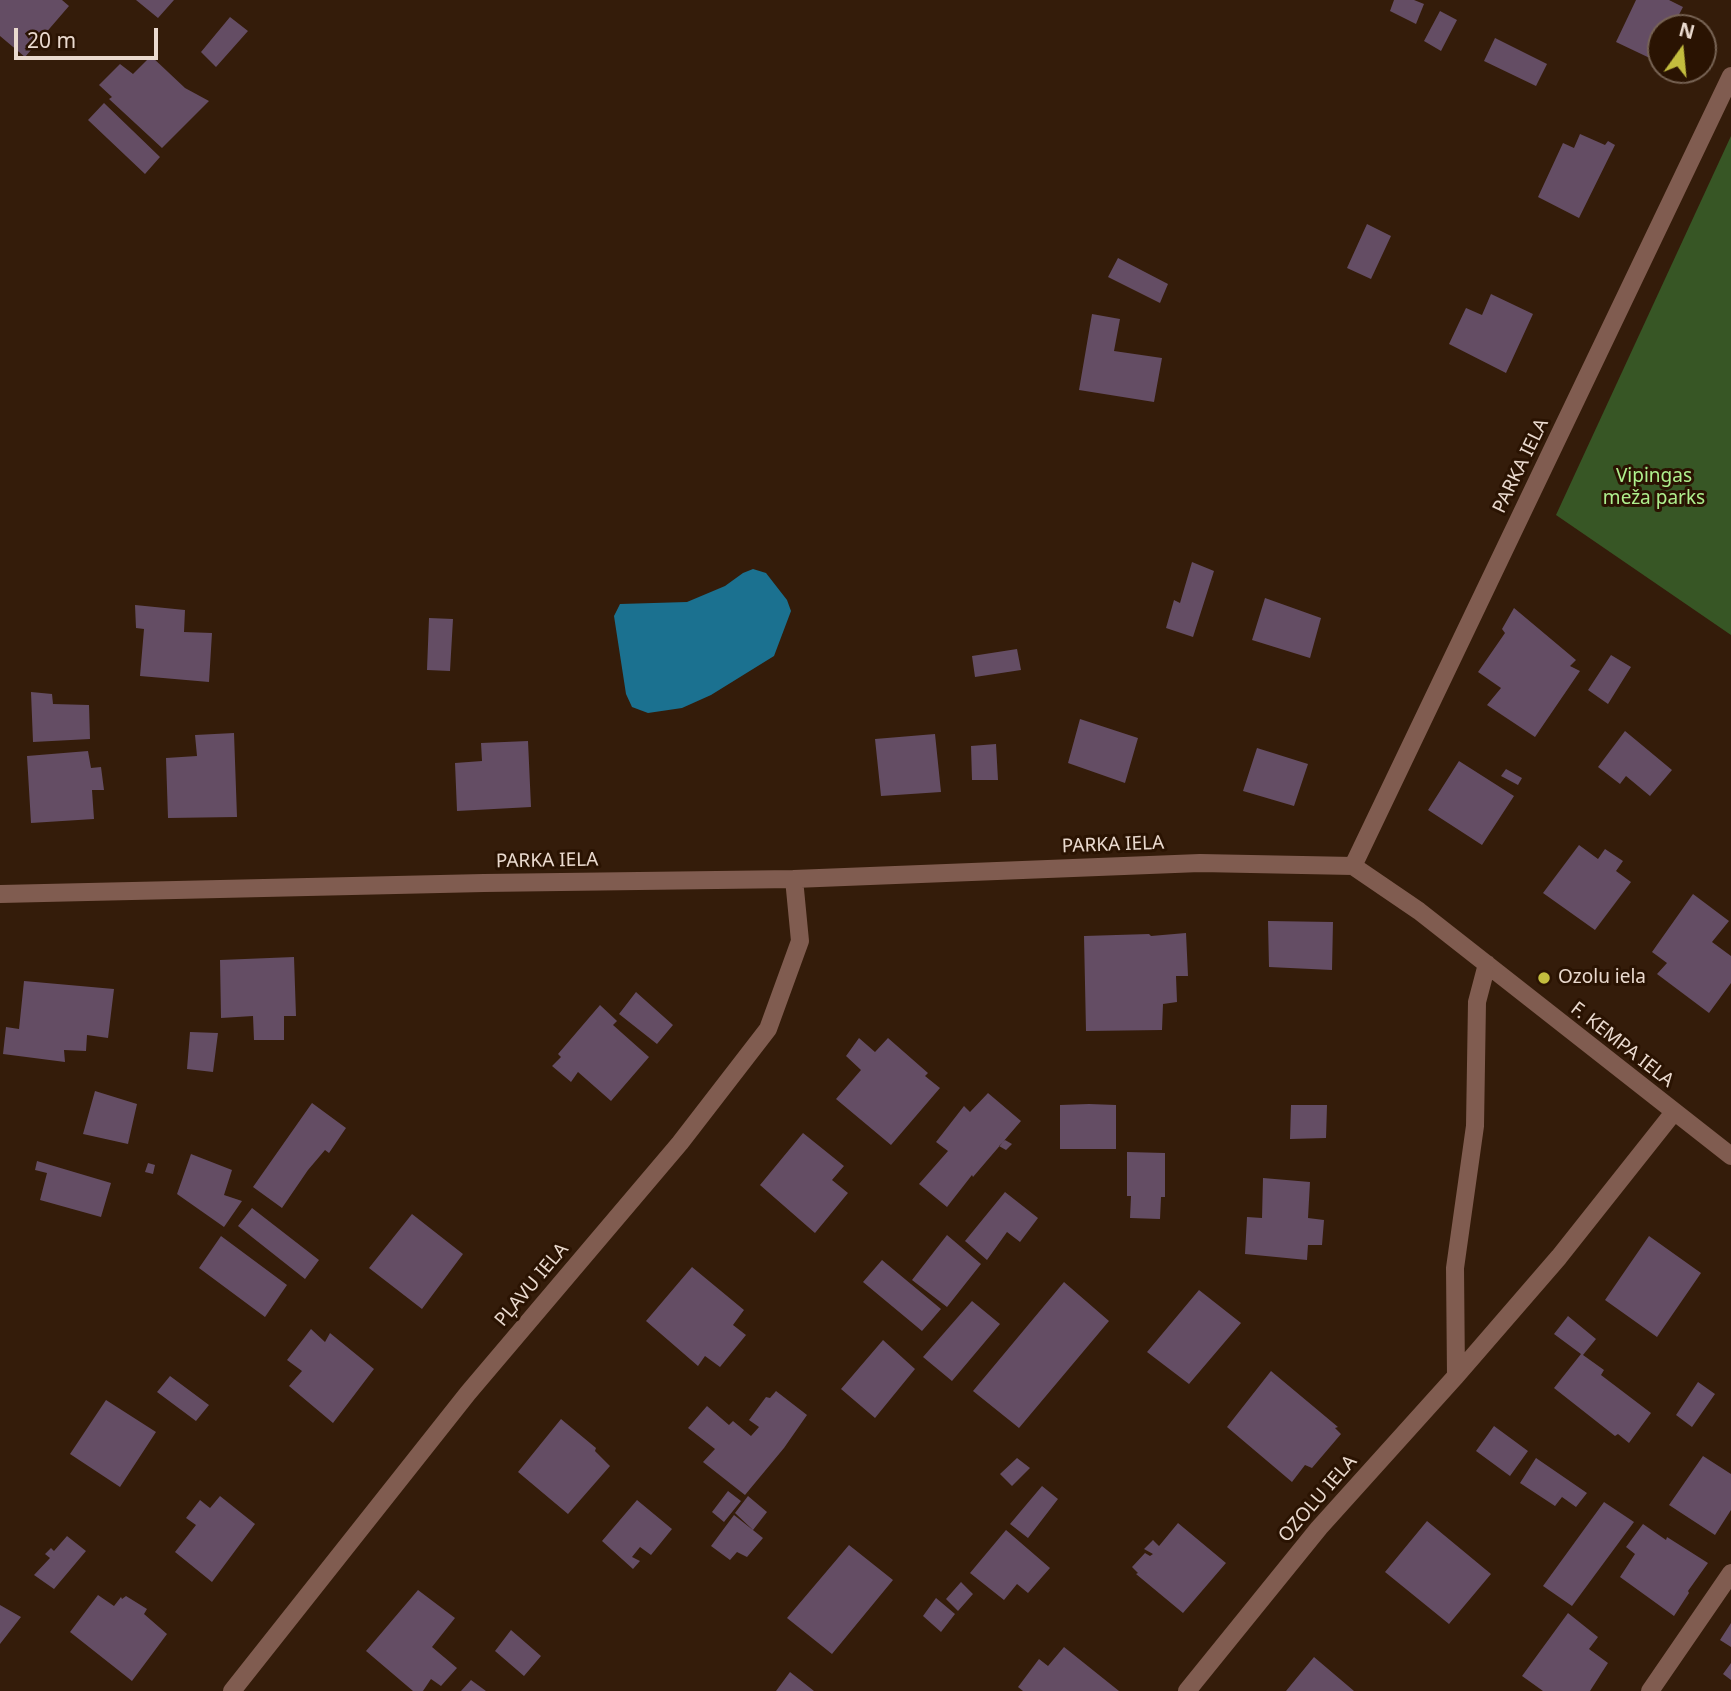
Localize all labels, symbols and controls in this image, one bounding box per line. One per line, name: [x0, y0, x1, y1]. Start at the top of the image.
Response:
scale bar: [18, 14, 161, 58]
north arrow: [1647, 14, 1717, 84]
text: N: [1676, 16, 1698, 45]
text: 20 m: [27, 26, 76, 54]
street label: PARKA IELA: [1488, 415, 1554, 517]
park label: Vipingas meža parks: [1603, 466, 1705, 510]
street label: PARKA IELA: [1061, 832, 1165, 858]
street label: PARKA IELA: [496, 849, 598, 873]
place label: Ozolu iela: [1558, 967, 1646, 989]
marker: Ozolu iela: [1536, 970, 1552, 986]
street label: F. KEMPA IELA: [1566, 998, 1678, 1092]
street label: PĻAVU IELA: [490, 1239, 574, 1331]
street label: OZOLU IELA: [1274, 1451, 1362, 1547]

